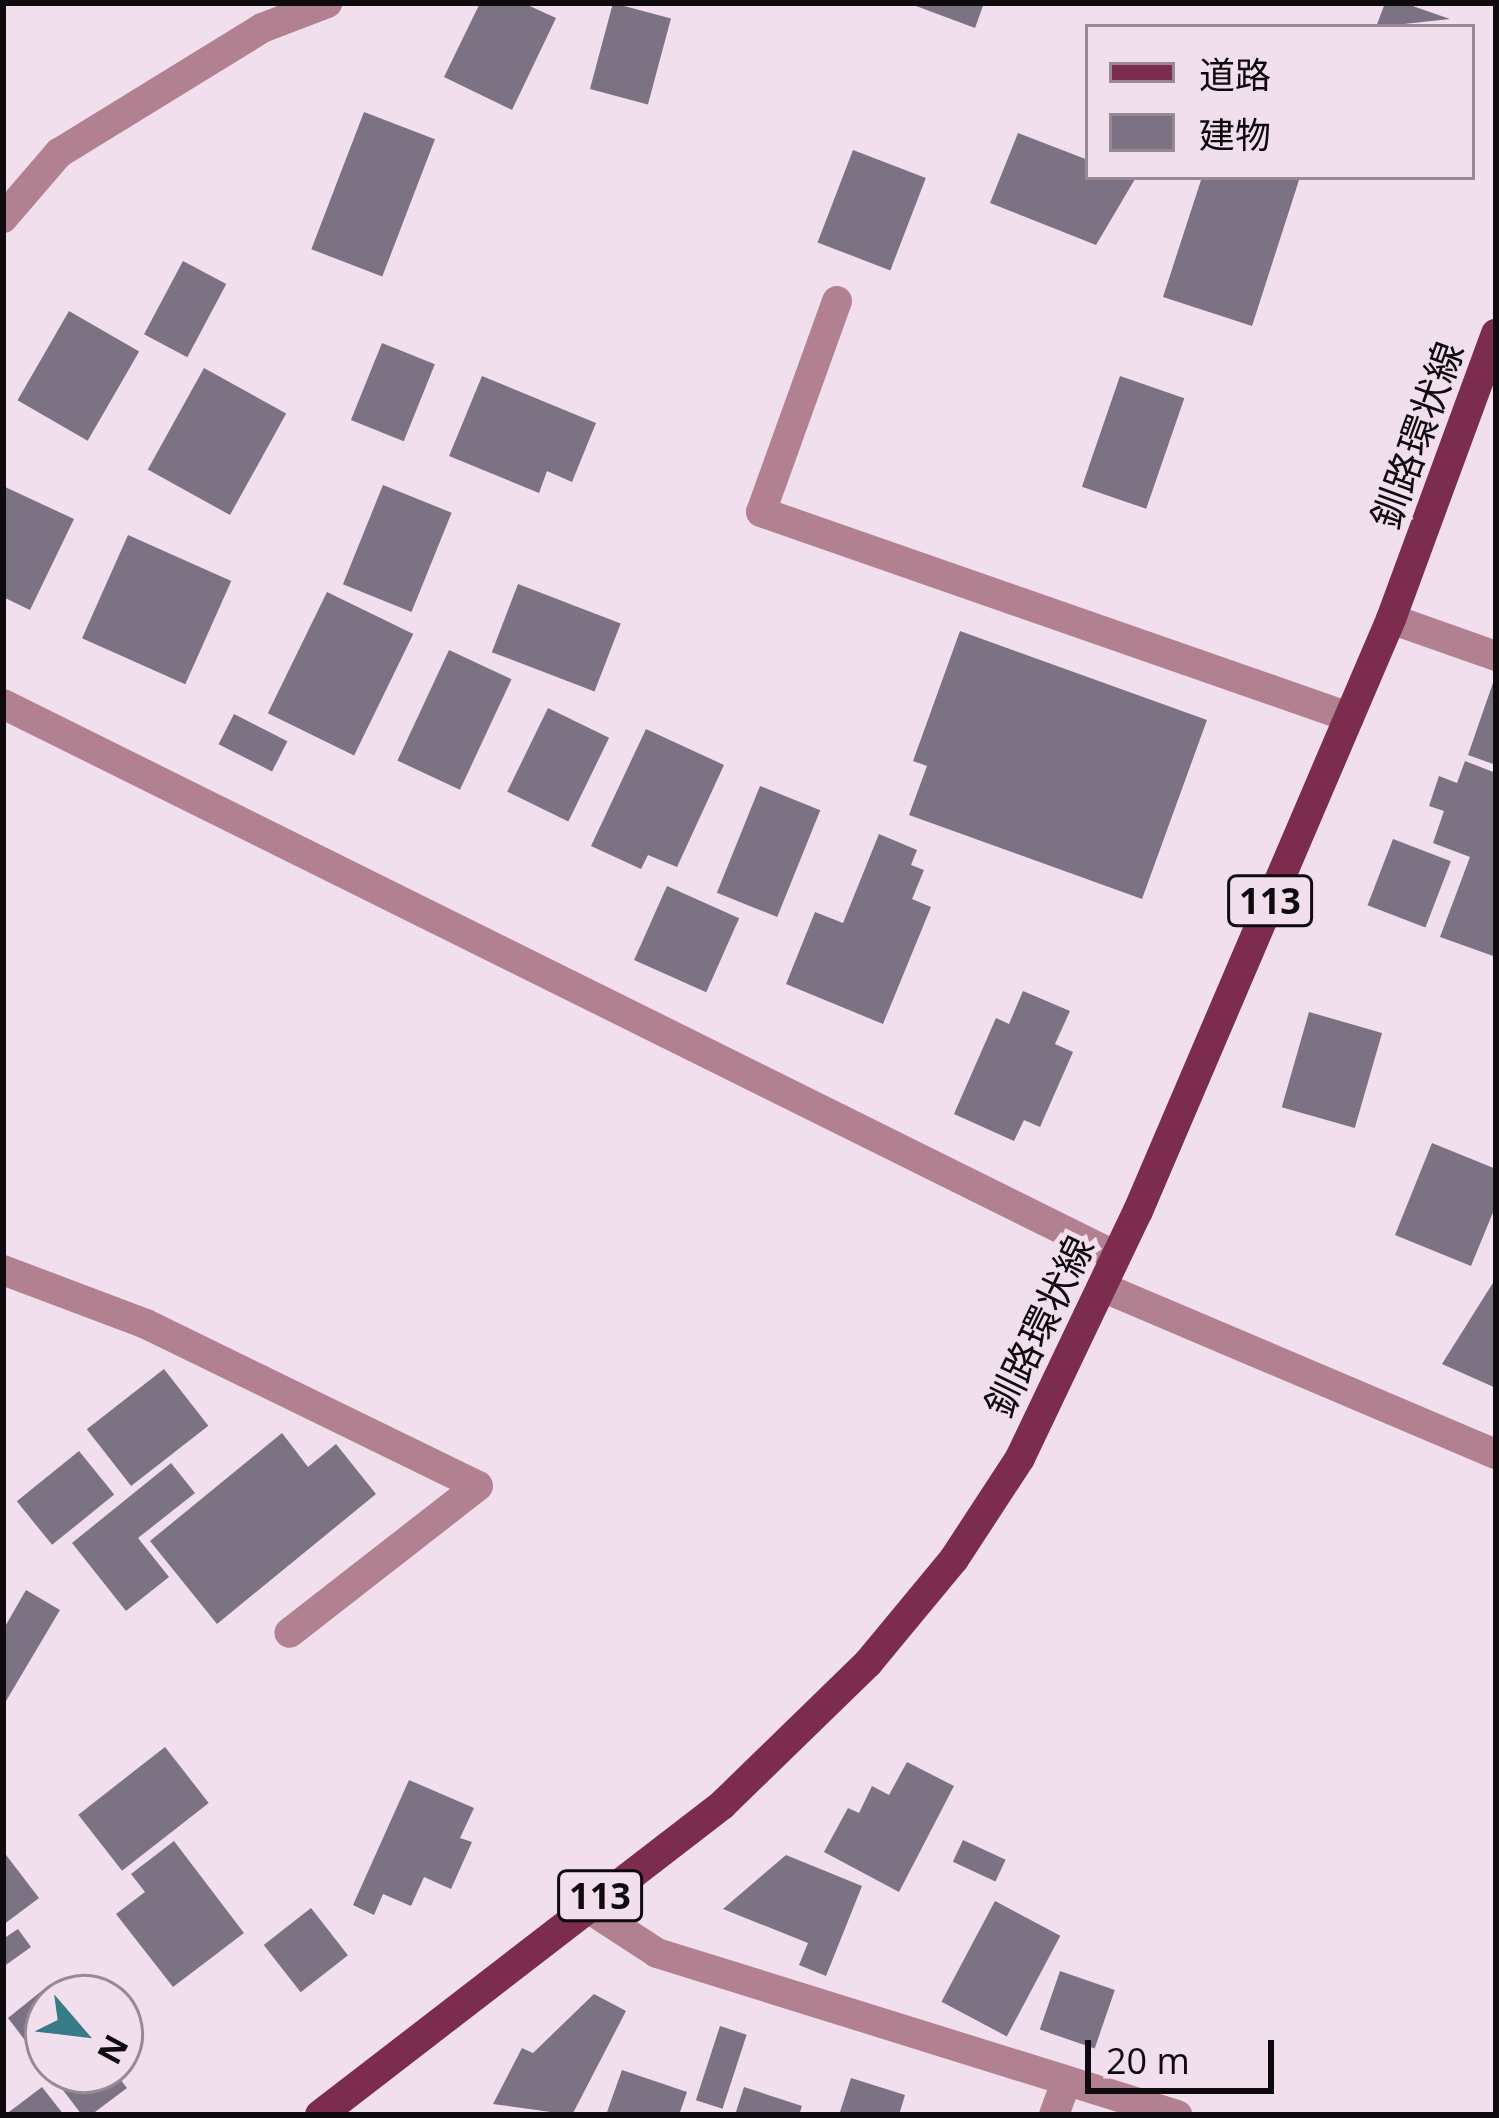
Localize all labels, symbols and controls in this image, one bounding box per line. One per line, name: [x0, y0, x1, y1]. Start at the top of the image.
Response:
legend: [1085, 24, 1475, 180]
text: 道路: [1199, 50, 1271, 99]
text: 建物: [1199, 110, 1271, 159]
street label: 釧路環状線: [1362, 335, 1472, 535]
road number: 113: [1225, 871, 1315, 931]
street label: 釧路環状線: [975, 1228, 1103, 1424]
road number: 113: [555, 1866, 645, 1926]
north arrow: [24, 1974, 144, 2094]
scale bar: [1091, 2016, 1280, 2090]
text: N: [87, 2027, 140, 2072]
text: 20 m: [1106, 2036, 1190, 2085]

